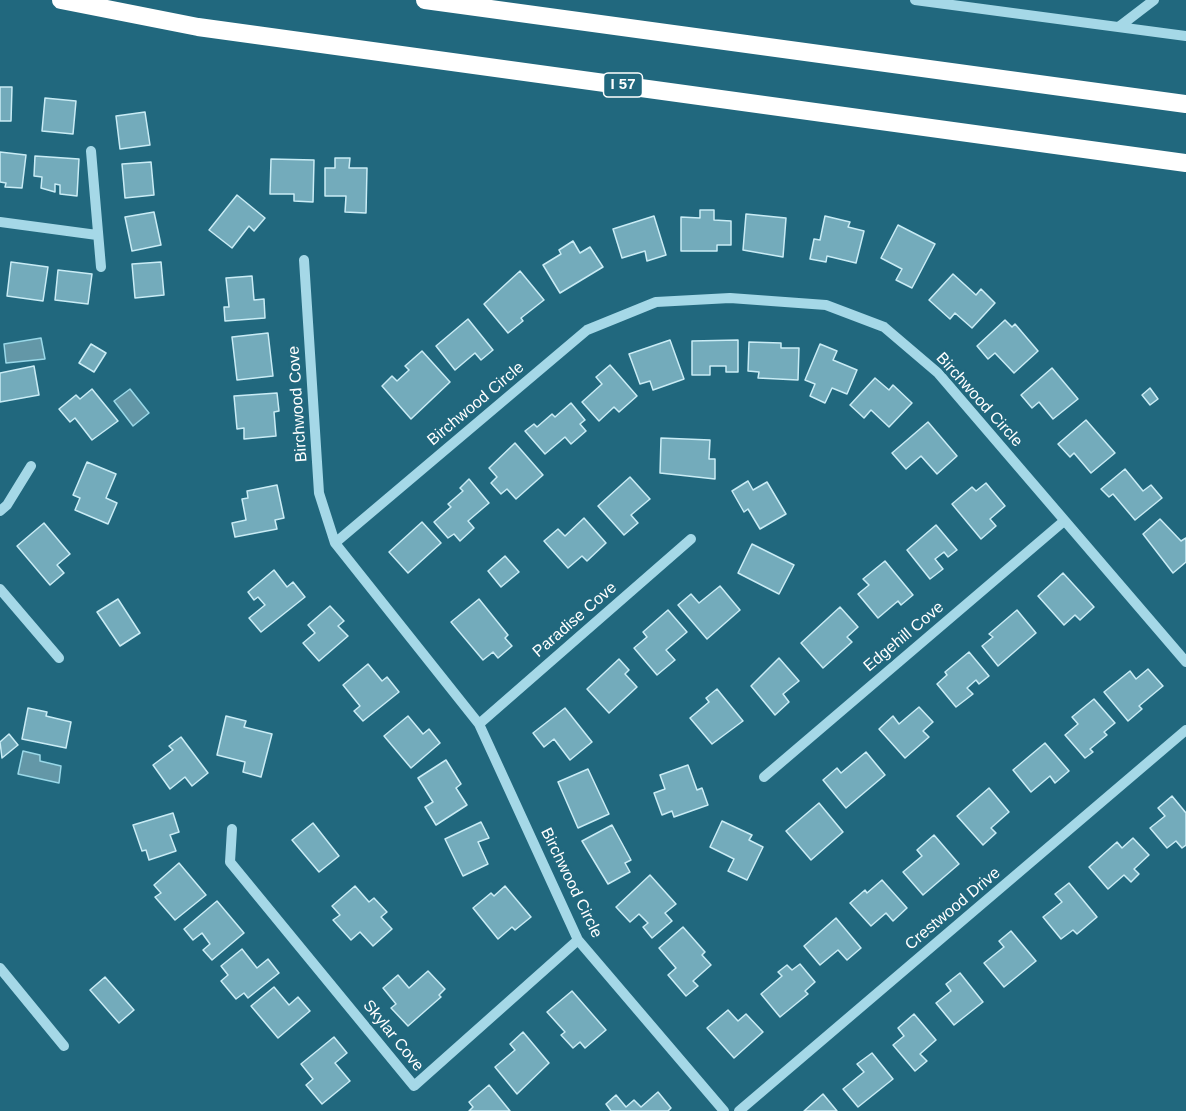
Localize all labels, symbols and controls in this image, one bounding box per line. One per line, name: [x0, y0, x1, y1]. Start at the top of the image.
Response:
road number: I 57: [604, 73, 642, 97]
street label: Birchwood Cove: [284, 345, 312, 463]
street label: Birchwood Circle: [932, 349, 1026, 451]
street label: Birchwood Circle: [424, 358, 528, 450]
street label: Paradise Cove: [529, 578, 621, 662]
street label: Edgehill Cove: [860, 598, 948, 676]
street label: Birchwood Circle: [536, 825, 606, 941]
street label: Crestwood Drive: [902, 864, 1004, 954]
street label: Skylar Cove: [358, 996, 428, 1076]

